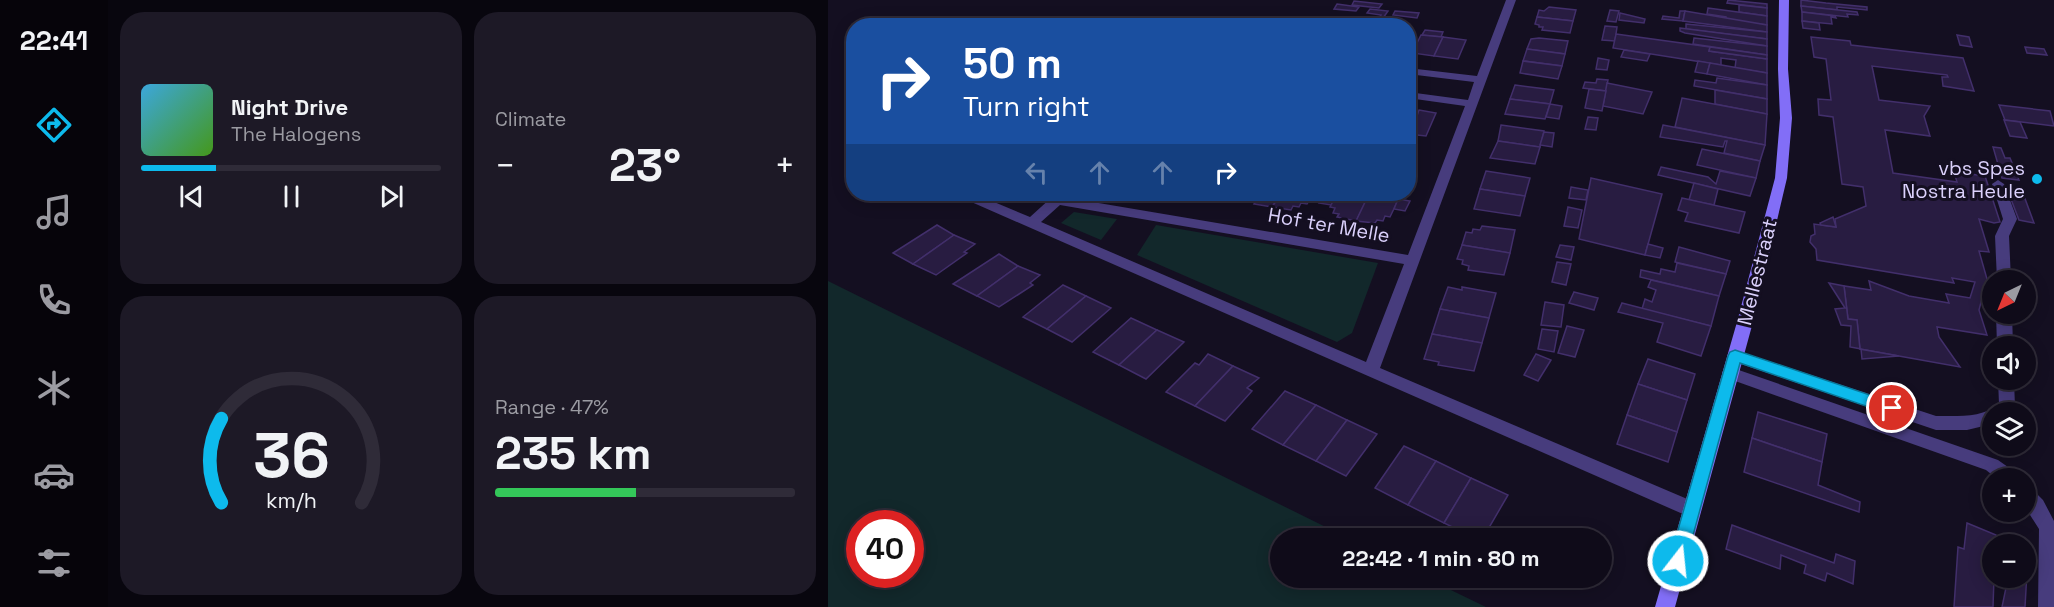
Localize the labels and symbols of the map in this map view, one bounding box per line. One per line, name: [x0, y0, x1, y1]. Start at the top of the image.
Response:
place label: vbs Spes Nostra Heule: [1902, 155, 2025, 204]
marker: vbs Spes Nostra Heule: [2030, 172, 2044, 186]
street label: Hof ter Melle: [1266, 201, 1392, 249]
street label: Mellestraat: [1731, 216, 1783, 328]
north arrow: [1982, 270, 2036, 324]
pin: [1866, 382, 1917, 433]
speed limit sign: 40: [846, 510, 924, 588]
position arrow: [1646, 529, 1710, 593]

